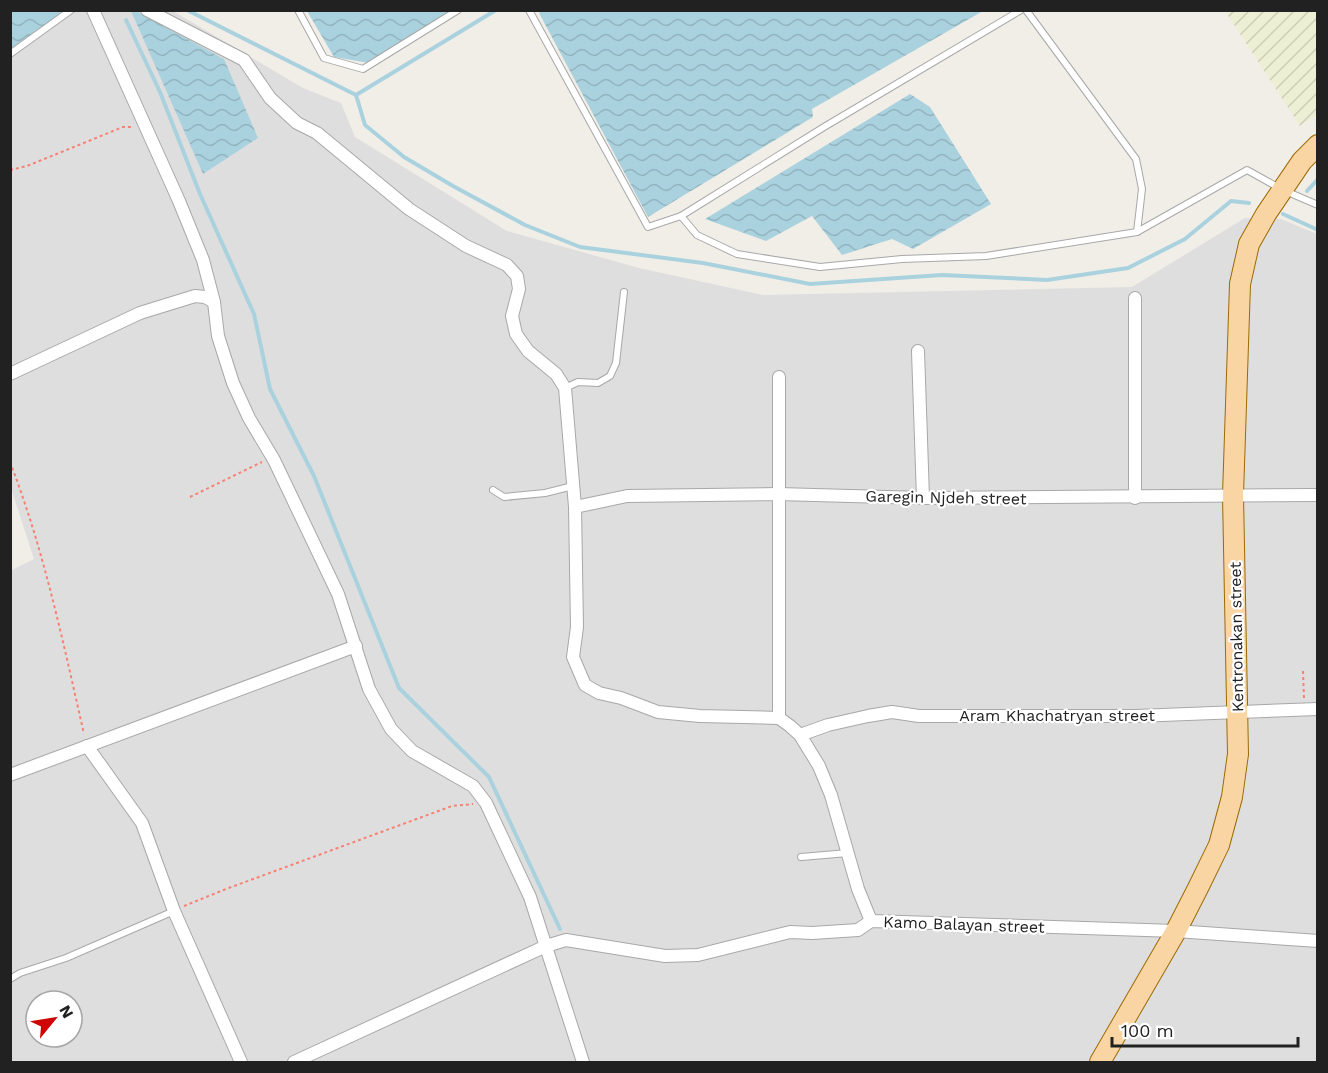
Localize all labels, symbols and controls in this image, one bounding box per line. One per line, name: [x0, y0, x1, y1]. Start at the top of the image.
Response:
street label: Garegin Njdeh street: [865, 487, 1027, 508]
street label: Kentronakan street: [1226, 562, 1247, 712]
street label: Aram Khachatryan street: [959, 706, 1155, 725]
street label: Kamo Balayan street: [883, 912, 1045, 937]
north arrow: [24, 989, 84, 1049]
text: N: [55, 1002, 78, 1022]
scale bar: [1112, 1010, 1298, 1048]
text: 100 m: [1121, 1020, 1174, 1041]

